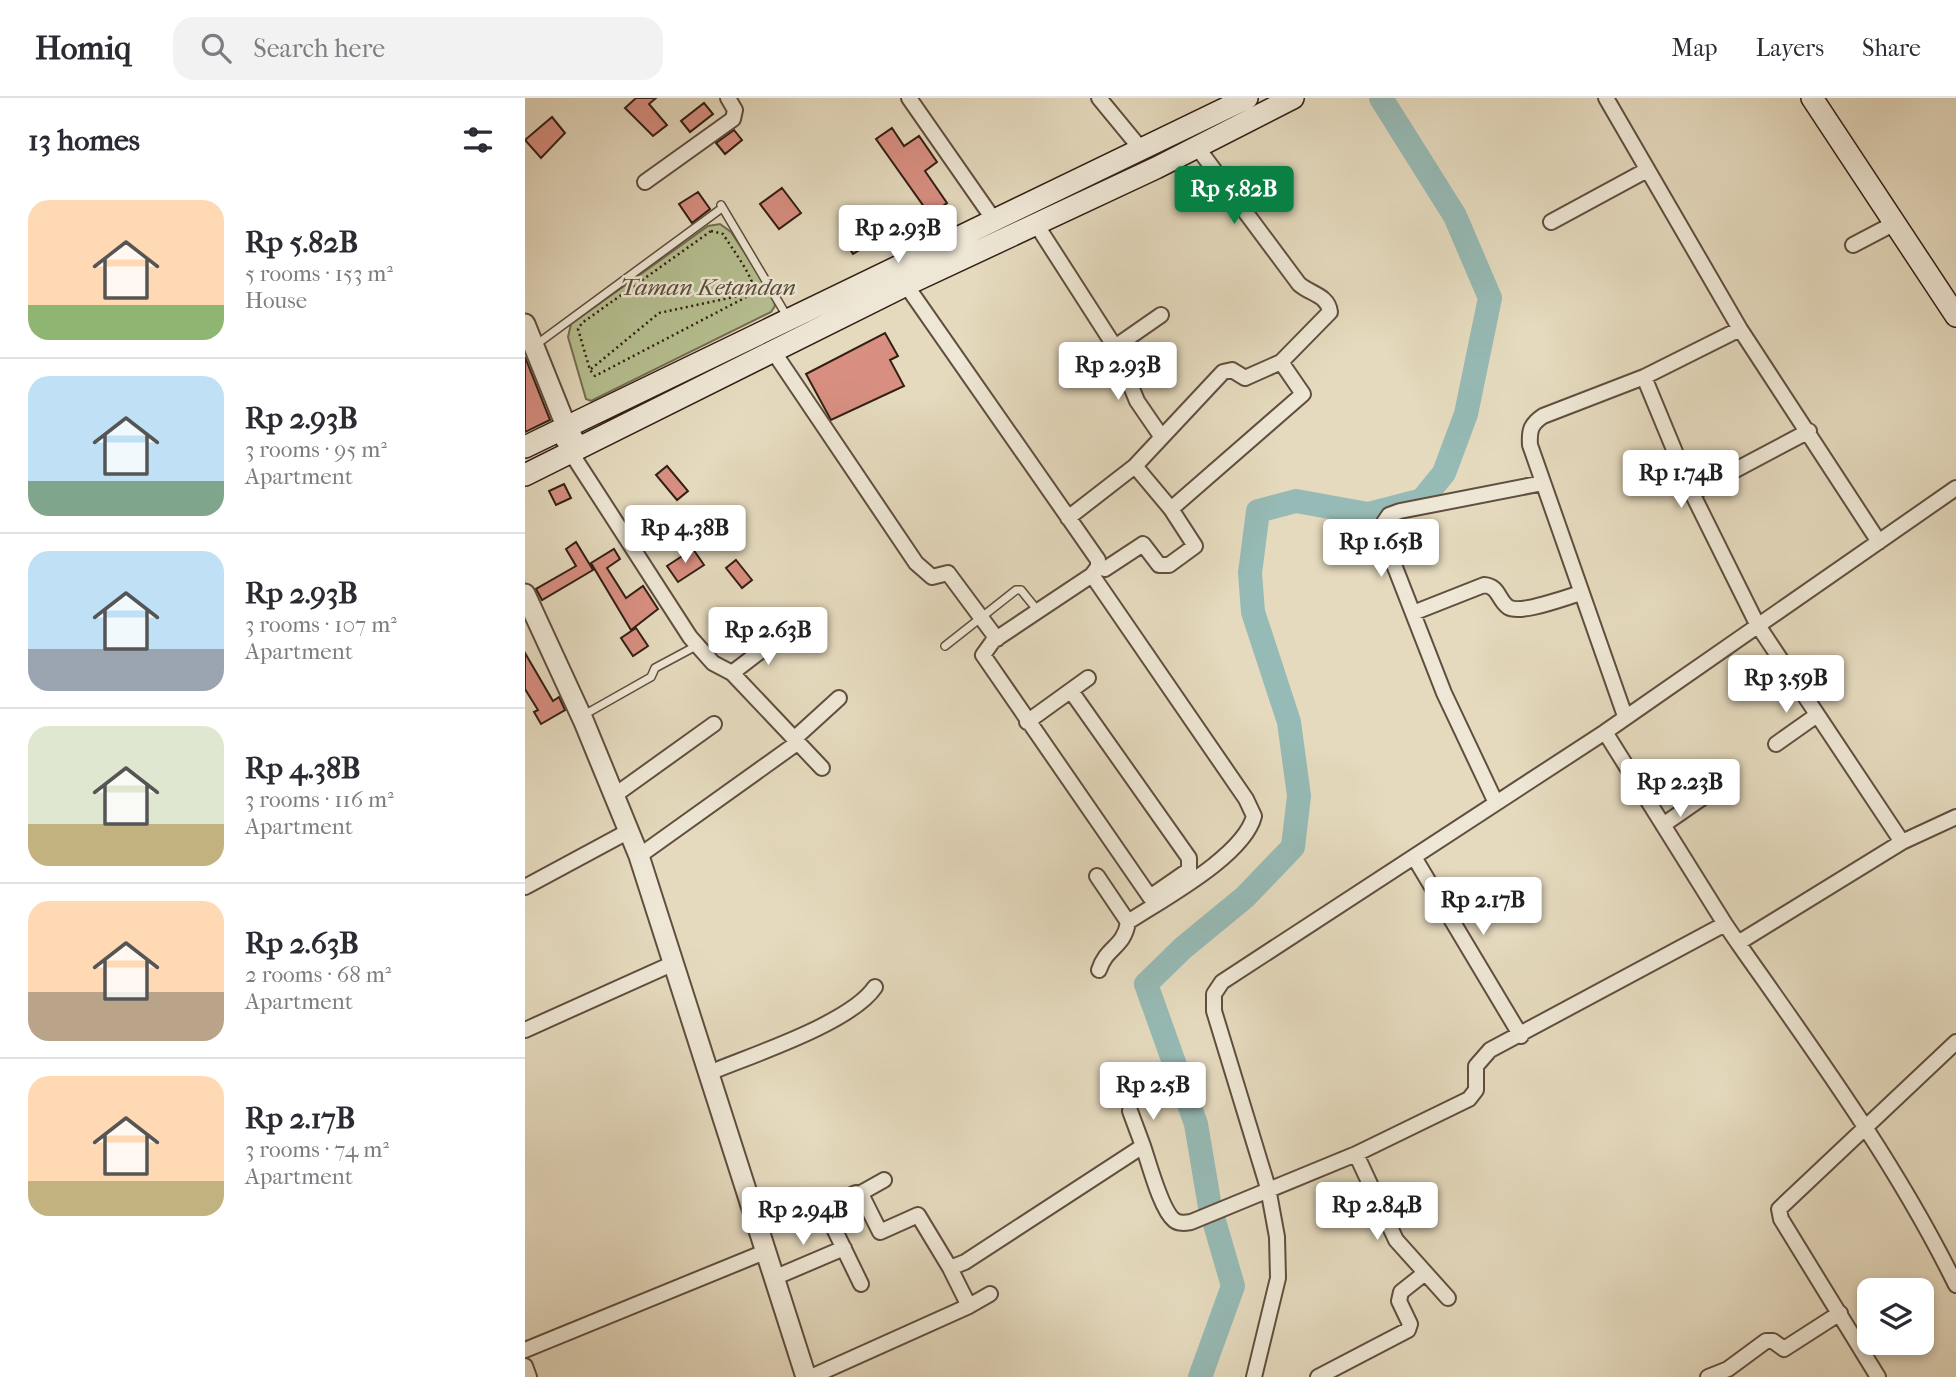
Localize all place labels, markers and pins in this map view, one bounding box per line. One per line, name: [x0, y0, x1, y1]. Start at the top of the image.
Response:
pin: Rp 5.82B: [1162, 166, 1306, 226]
pin: Rp 2.93B: [826, 206, 970, 265]
pin: Rp 2.93B: [1046, 342, 1190, 402]
pin: Rp 1.74B: [1609, 450, 1753, 510]
pin: Rp 4.38B: [613, 505, 757, 565]
pin: Rp 1.65B: [1309, 519, 1453, 579]
pin: Rp 2.63B: [696, 608, 840, 667]
pin: Rp 3.59B: [1714, 656, 1858, 715]
pin: Rp 2.23B: [1608, 760, 1752, 819]
pin: Rp 2.17B: [1411, 878, 1555, 937]
pin: Rp 2.5B: [1088, 1062, 1218, 1122]
pin: Rp 2.84B: [1305, 1182, 1449, 1242]
pin: Rp 2.94B: [731, 1188, 875, 1247]

